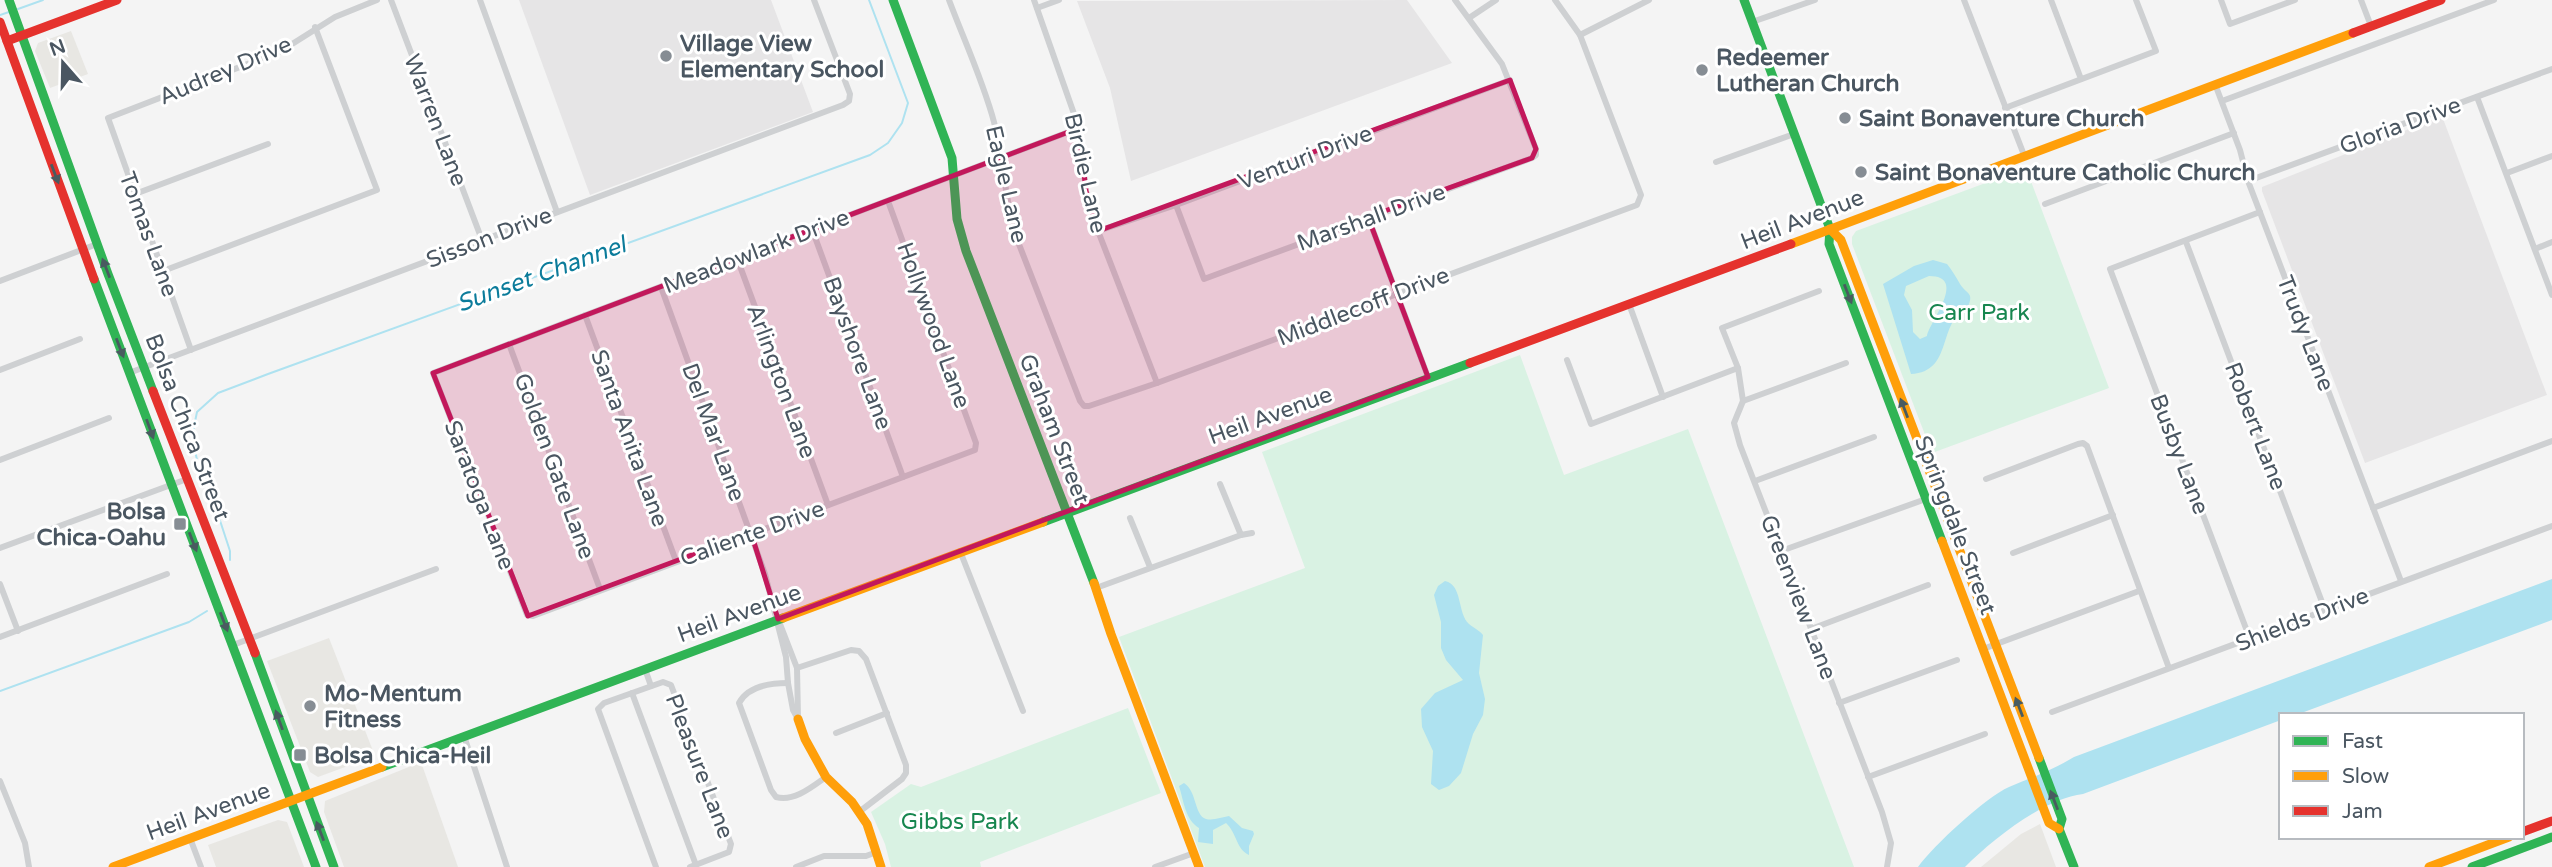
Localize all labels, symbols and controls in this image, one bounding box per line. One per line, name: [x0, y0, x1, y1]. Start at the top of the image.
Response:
north arrow: [28, 28, 98, 98]
street label: Audrey Drive: [155, 30, 296, 111]
place label: Village View Elementary School: [680, 30, 884, 84]
text: N: [47, 35, 68, 61]
place label: Redeemer Lutheran Church: [1716, 44, 1899, 98]
marker: Village View Elementary School: [658, 48, 674, 64]
street label: Warren Lane: [397, 51, 473, 190]
marker: Redeemer Lutheran Church: [1694, 62, 1710, 78]
street label: Gloria Drive: [2336, 91, 2465, 161]
place label: Saint Bonaventure Church: [1859, 105, 2145, 133]
street label: Birdie Lane: [1058, 110, 1112, 236]
marker: Saint Bonaventure Church: [1837, 110, 1853, 126]
street label: Venturi Drive: [1234, 120, 1376, 196]
street label: Eagle Lane: [979, 123, 1033, 246]
place label: Saint Bonaventure Catholic Church: [1875, 159, 2256, 187]
one-way arrow: [49, 164, 60, 185]
marker: Saint Bonaventure Catholic Church: [1853, 164, 1869, 180]
street label: Tomas Lane: [113, 168, 184, 301]
street label: Marshall Drive: [1293, 178, 1449, 258]
street label: Heil Avenue: [1737, 184, 1868, 256]
street label: Sisson Drive: [423, 201, 556, 275]
street label: Meadowlark Drive: [659, 204, 853, 300]
water label: Sunset Channel: [453, 229, 633, 319]
street label: Hollywood Lane: [890, 239, 976, 412]
one-way arrow: [100, 257, 111, 278]
street label: Middlecoff Drive: [1273, 261, 1453, 353]
street label: Trudy Lane: [2270, 272, 2340, 395]
street label: Bayshore Lane: [816, 273, 898, 434]
one-way arrow: [1843, 284, 1854, 305]
park label: Carr Park: [1928, 299, 2030, 327]
street label: Arlington Lane: [740, 301, 822, 462]
street label: Bolsa Chica Street: [138, 330, 236, 525]
one-way arrow: [115, 337, 126, 358]
street label: Santa Anita Lane: [584, 346, 674, 531]
street label: Graham Street: [1013, 350, 1096, 509]
street label: Robert Lane: [2218, 358, 2292, 494]
street label: Del Mar Lane: [675, 360, 751, 505]
street label: Golden Gate Lane: [507, 370, 601, 563]
street label: Heil Avenue: [1205, 381, 1336, 451]
street label: Busby Lane: [2143, 390, 2215, 519]
one-way arrow: [1898, 398, 1909, 419]
street label: Saratoga Lane: [438, 417, 520, 574]
one-way arrow: [145, 418, 156, 439]
street label: Springdale Street: [1908, 432, 2002, 619]
street label: Caliente Drive: [676, 495, 828, 573]
place label: Bolsa Chica-Oahu: [36, 498, 166, 552]
street label: Greenview Lane: [1754, 511, 1842, 684]
marker: Bolsa Chica-Oahu: [172, 516, 188, 532]
one-way arrow: [188, 531, 199, 552]
street label: Heil Avenue: [674, 579, 805, 649]
street label: Shields Drive: [2232, 582, 2373, 658]
one-way arrow: [219, 611, 230, 632]
place label: Mo-Mentum Fitness: [324, 680, 462, 734]
street label: Pleasure Lane: [659, 690, 739, 843]
one-way arrow: [2013, 696, 2024, 717]
marker: Mo-Mentum Fitness: [302, 698, 318, 714]
one-way arrow: [273, 710, 284, 731]
legend: [2279, 713, 2524, 839]
text: Fast: [2342, 729, 2383, 754]
place label: Bolsa Chica-Heil: [314, 742, 491, 770]
marker: Bolsa Chica-Heil: [292, 747, 308, 763]
text: Slow: [2342, 764, 2390, 789]
street label: Heil Avenue: [143, 777, 274, 847]
one-way arrow: [2048, 789, 2059, 810]
text: Jam: [2342, 799, 2383, 824]
park label: Gibbs Park: [901, 808, 1019, 836]
one-way arrow: [315, 820, 326, 841]

